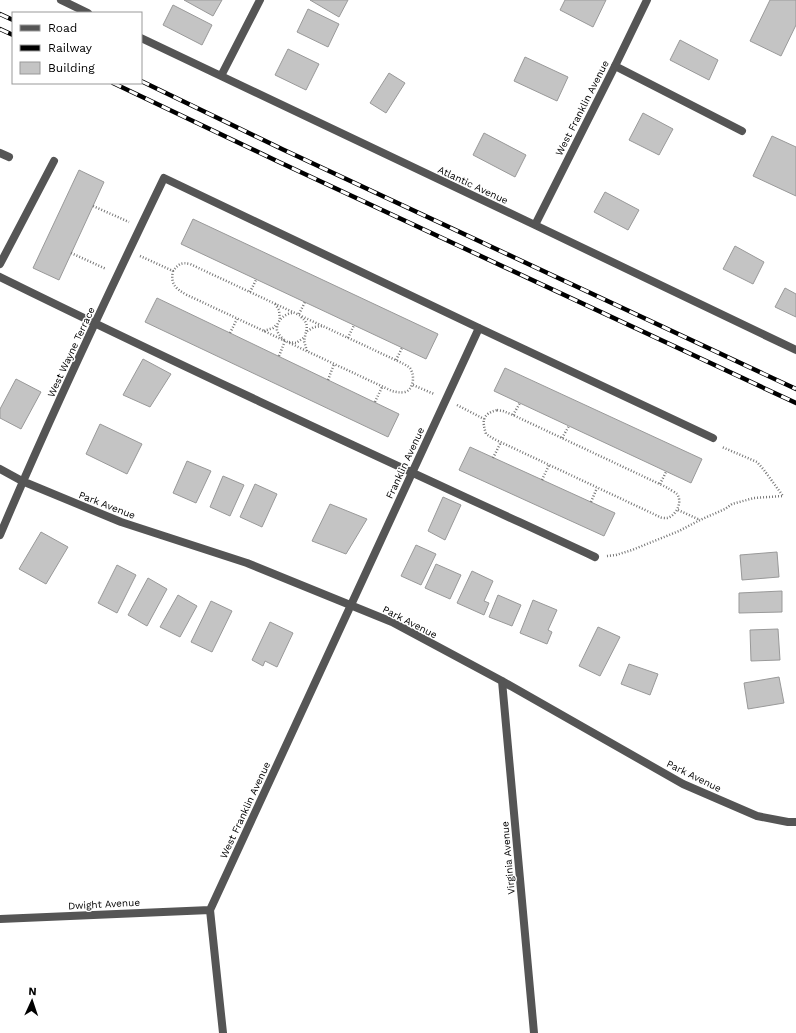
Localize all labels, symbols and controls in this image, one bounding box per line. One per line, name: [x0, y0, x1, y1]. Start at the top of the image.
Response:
legend: [12, 12, 142, 84]
text: Road: [48, 21, 77, 35]
text: Railway: [48, 41, 93, 55]
street label: West Franklin Avenue: [553, 58, 611, 157]
text: Building: [48, 61, 95, 75]
street label: Atlantic Avenue: [436, 164, 510, 206]
street label: West Wayne Terrace: [45, 305, 97, 399]
street label: Franklin Avenue: [384, 425, 426, 500]
street label: Park Avenue: [77, 489, 137, 521]
street label: Park Avenue: [381, 604, 439, 641]
street label: Park Avenue: [665, 758, 723, 794]
street label: West Franklin Avenue: [218, 760, 272, 860]
street label: Virginia Avenue: [499, 821, 517, 895]
street label: Dwight Avenue: [68, 897, 141, 911]
north arrow: [12, 981, 52, 1021]
text: N: [28, 985, 37, 998]

